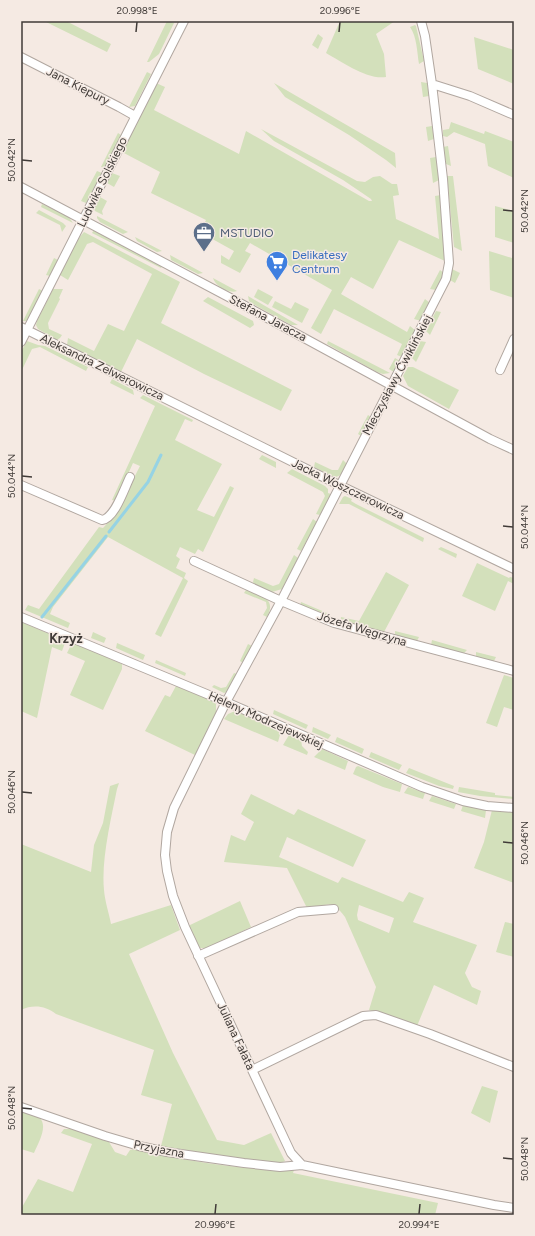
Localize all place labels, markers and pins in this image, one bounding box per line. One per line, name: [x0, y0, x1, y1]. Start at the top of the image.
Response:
office icon: MSTUDIO: [191, 220, 217, 253]
place label: MSTUDIO: [220, 226, 273, 240]
place label: Delikatesy Centrum: [292, 248, 348, 276]
supermarket icon: Delikatesy Centrum: [264, 249, 290, 282]

